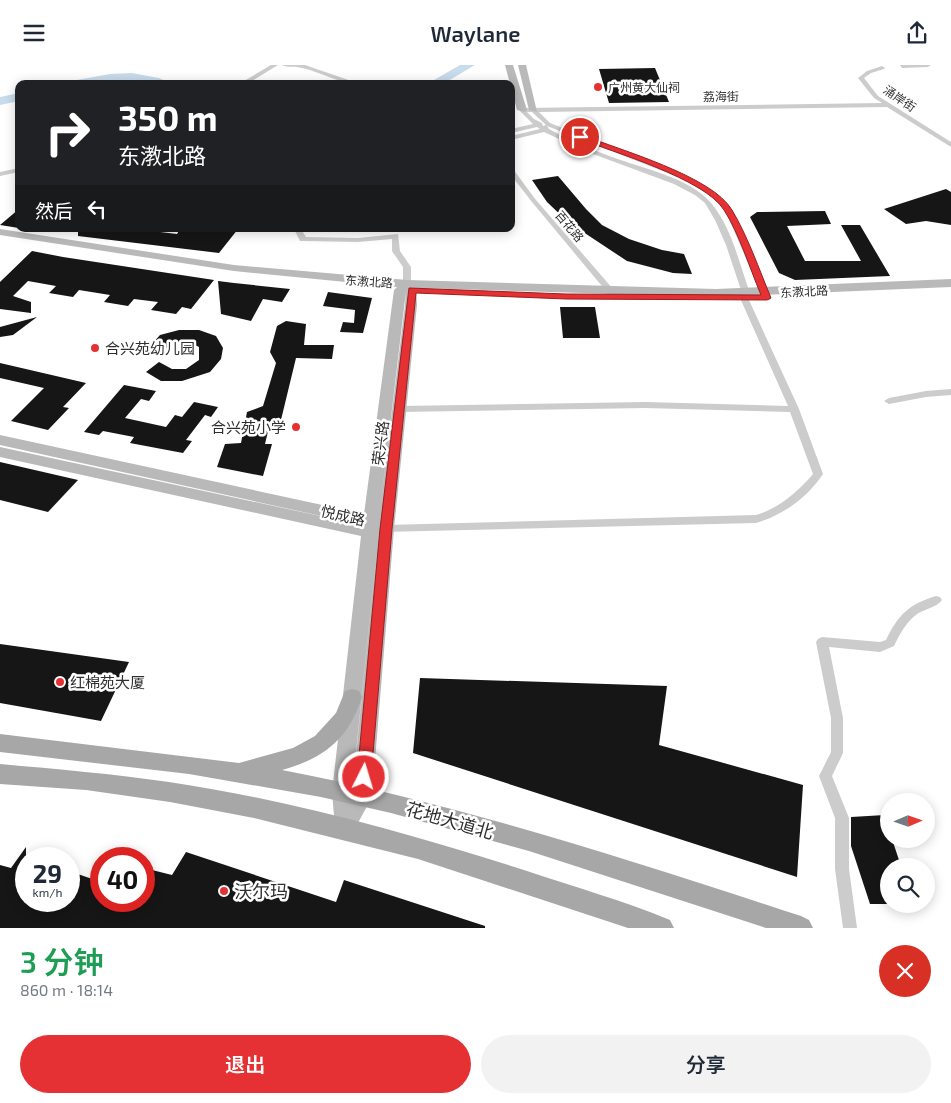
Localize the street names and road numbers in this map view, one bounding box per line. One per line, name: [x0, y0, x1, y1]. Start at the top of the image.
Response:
street label: 涌岸街: [881, 82, 919, 114]
street label: 荔海街: [703, 89, 739, 103]
street label: 百花路: [553, 208, 587, 244]
street label: 东漖北路: [345, 272, 393, 290]
street label: 东漖北路: [780, 283, 828, 299]
street label: 荣兴路: [368, 420, 392, 466]
street label: 悦成路: [319, 501, 367, 529]
street label: 花地大道北: [404, 797, 496, 843]

